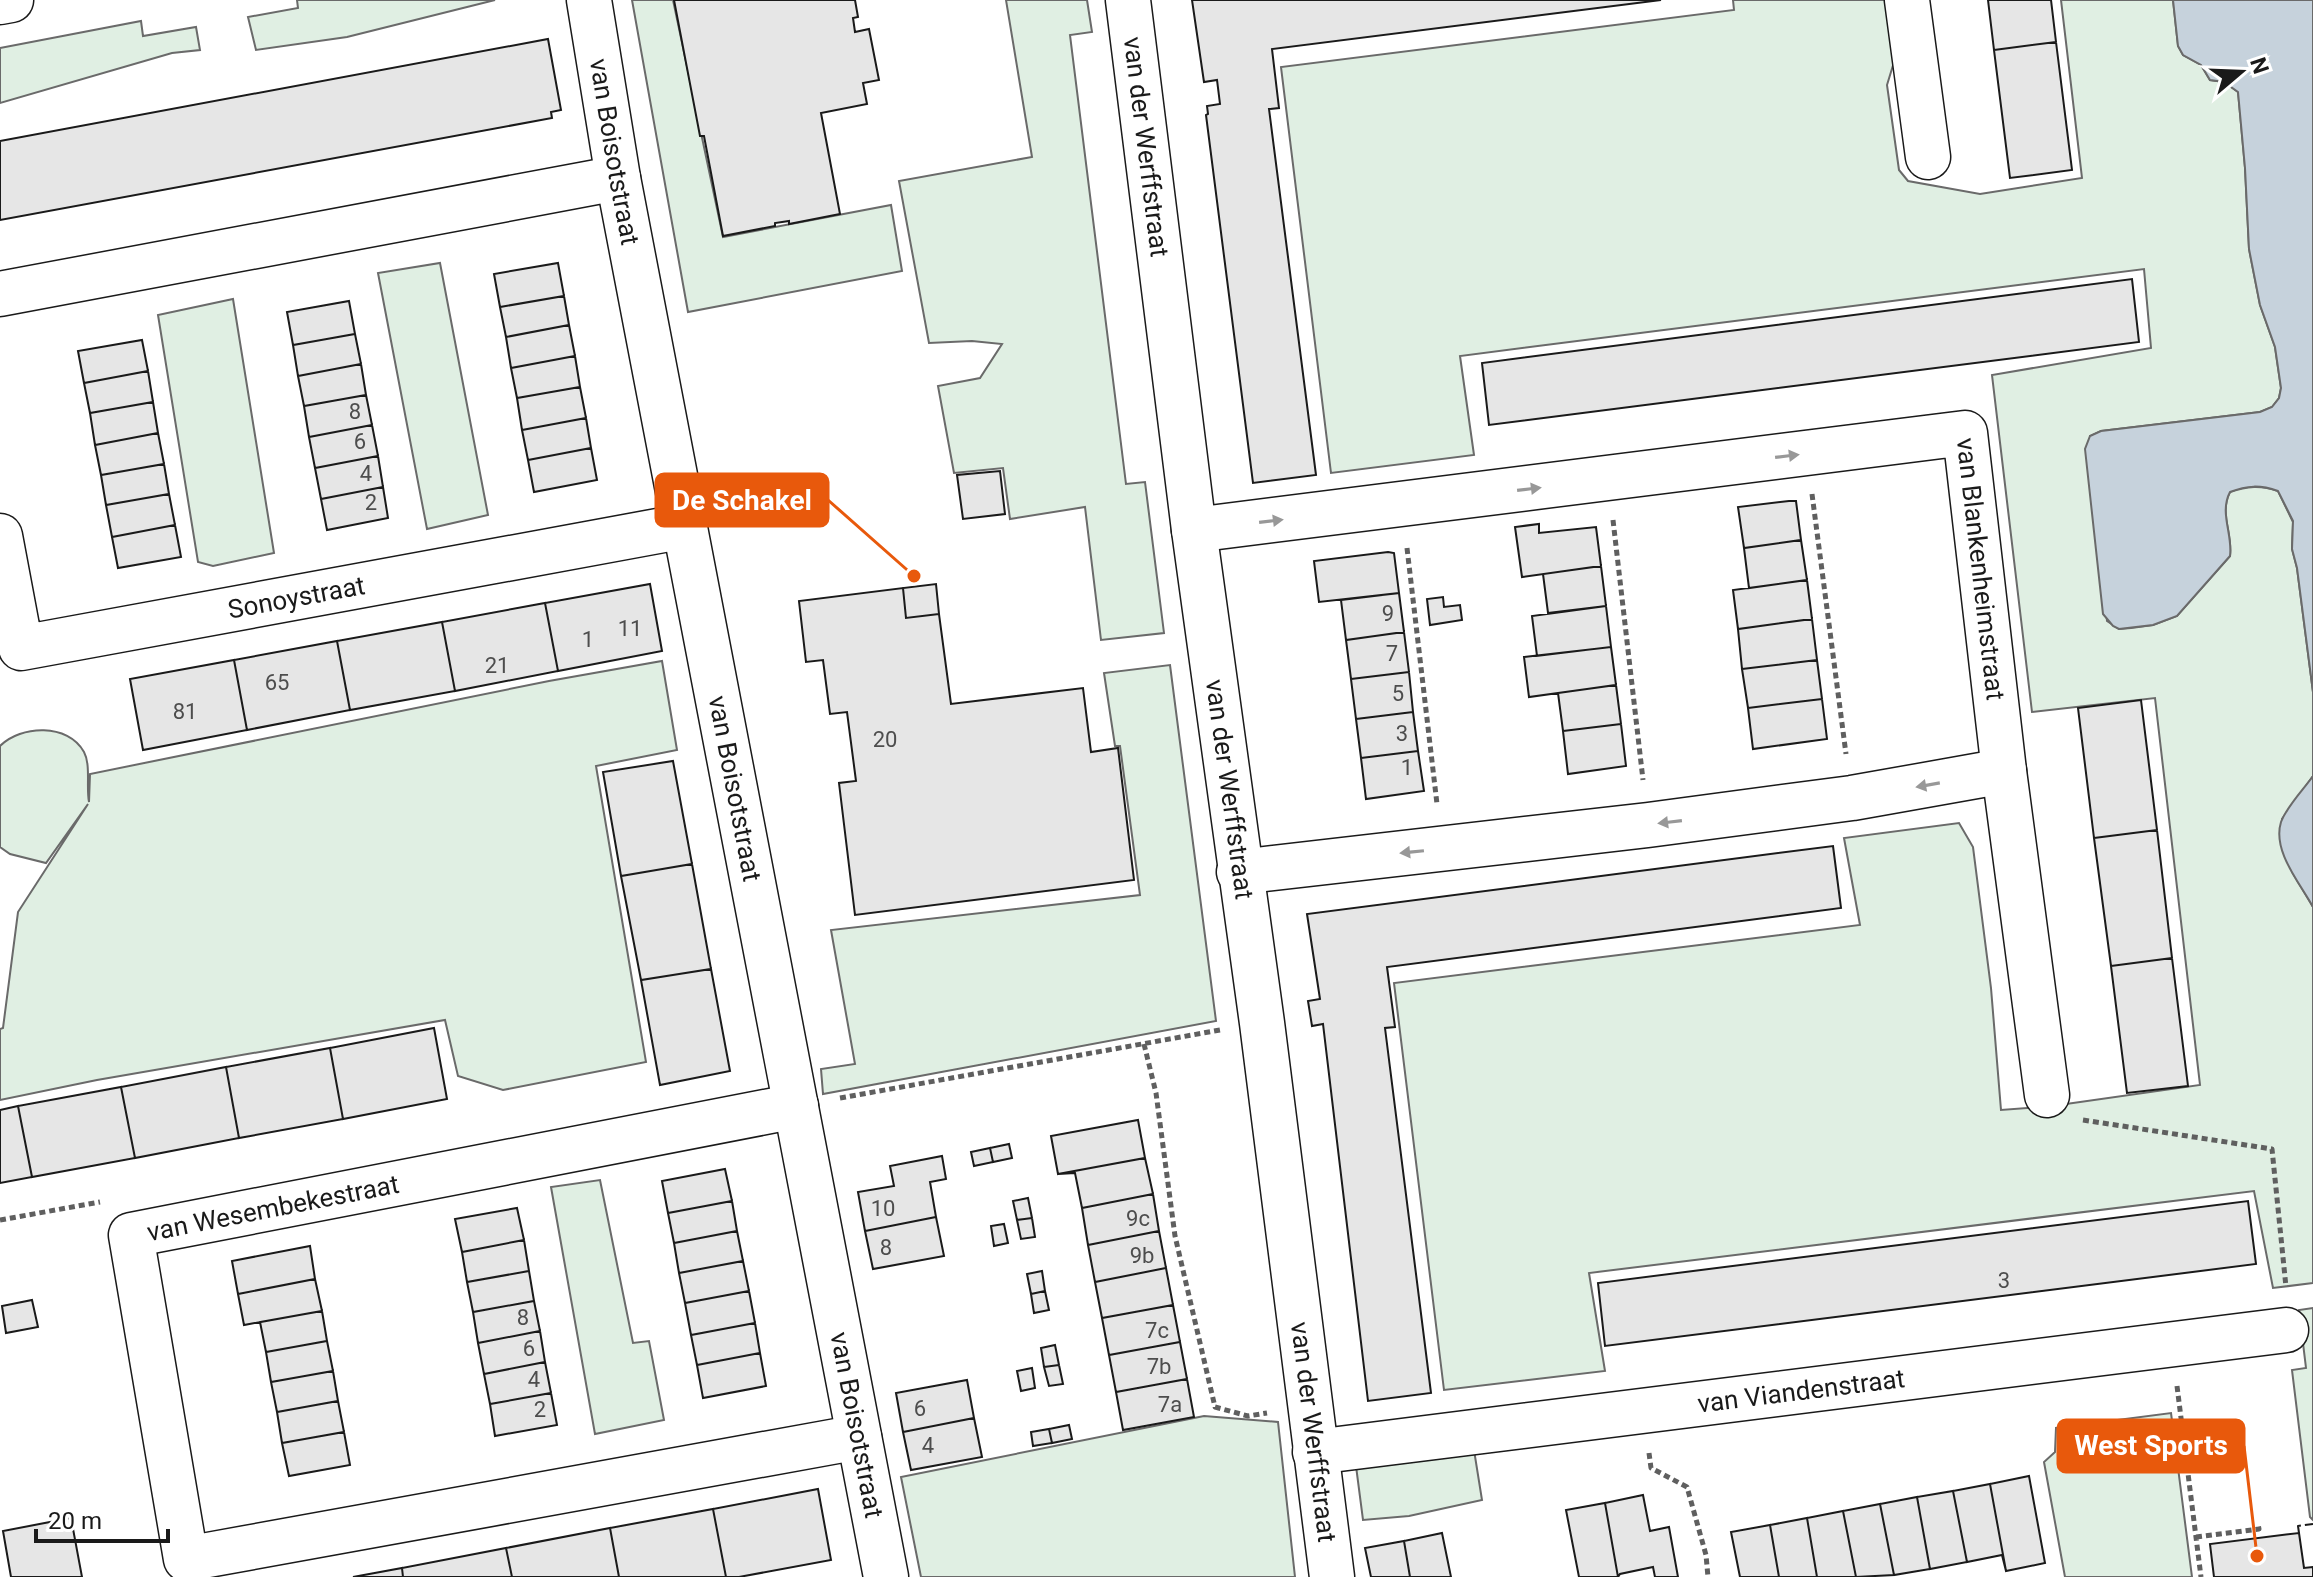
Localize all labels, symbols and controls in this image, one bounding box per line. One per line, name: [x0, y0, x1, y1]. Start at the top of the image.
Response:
north arrow: [2201, 32, 2281, 112]
street label: van der Werffstraat: [1118, 35, 1175, 259]
text: N: [2245, 54, 2274, 77]
street label: van Boisotstraat: [584, 57, 646, 248]
house number: 8: [349, 399, 361, 424]
house number: 6: [354, 429, 366, 454]
street label: van Blankenheimstraat: [1951, 436, 2011, 702]
one-way arrow: [1775, 449, 1800, 462]
house number: 4: [360, 461, 372, 486]
callout: De Schakel: [656, 474, 828, 526]
one-way arrow: [1517, 482, 1542, 495]
text: De Schakel: [672, 484, 812, 517]
house number: 2: [365, 490, 377, 515]
one-way arrow: [1259, 514, 1284, 527]
street label: Sonoystraat: [226, 570, 367, 625]
house number: 9: [1382, 601, 1394, 626]
house number: 11: [618, 616, 642, 641]
house number: 1: [582, 627, 594, 652]
house number: 7: [1386, 641, 1398, 666]
house number: 21: [485, 653, 509, 678]
house number: 65: [265, 670, 289, 695]
street label: van der Werffstraat: [1200, 678, 1260, 901]
house number: 5: [1392, 681, 1404, 706]
street label: van Boisotstraat: [702, 693, 767, 884]
house number: 81: [173, 699, 197, 724]
house number: 3: [1396, 721, 1408, 746]
house number: 20: [873, 727, 897, 752]
house number: 1: [1401, 755, 1413, 780]
one-way arrow: [1915, 779, 1940, 791]
one-way arrow: [1657, 816, 1682, 829]
one-way arrow: [1399, 846, 1424, 859]
street label: van Wesembekestraat: [145, 1169, 401, 1247]
house number: 10: [871, 1196, 895, 1221]
house number: 9c: [1126, 1206, 1150, 1231]
house number: 8: [880, 1235, 892, 1260]
house number: 9b: [1130, 1243, 1154, 1268]
house number: 3: [1998, 1268, 2010, 1293]
house number: 8: [517, 1305, 529, 1330]
house number: 7c: [1145, 1318, 1169, 1343]
street label: van der Werffstraat: [1285, 1320, 1342, 1544]
street label: van Boisotstraat: [824, 1330, 889, 1520]
house number: 6: [523, 1336, 535, 1361]
house number: 7b: [1147, 1354, 1171, 1379]
street label: van Viandenstraat: [1696, 1363, 1907, 1419]
house number: 4: [528, 1367, 540, 1392]
house number: 7a: [1158, 1392, 1182, 1417]
house number: 6: [914, 1396, 926, 1421]
house number: 2: [534, 1397, 546, 1422]
callout: West Sports: [2058, 1420, 2244, 1472]
text: West Sports: [2074, 1429, 2228, 1462]
house number: 4: [922, 1433, 934, 1458]
scale bar: [36, 1493, 168, 1543]
text: 20 m: [48, 1507, 102, 1535]

